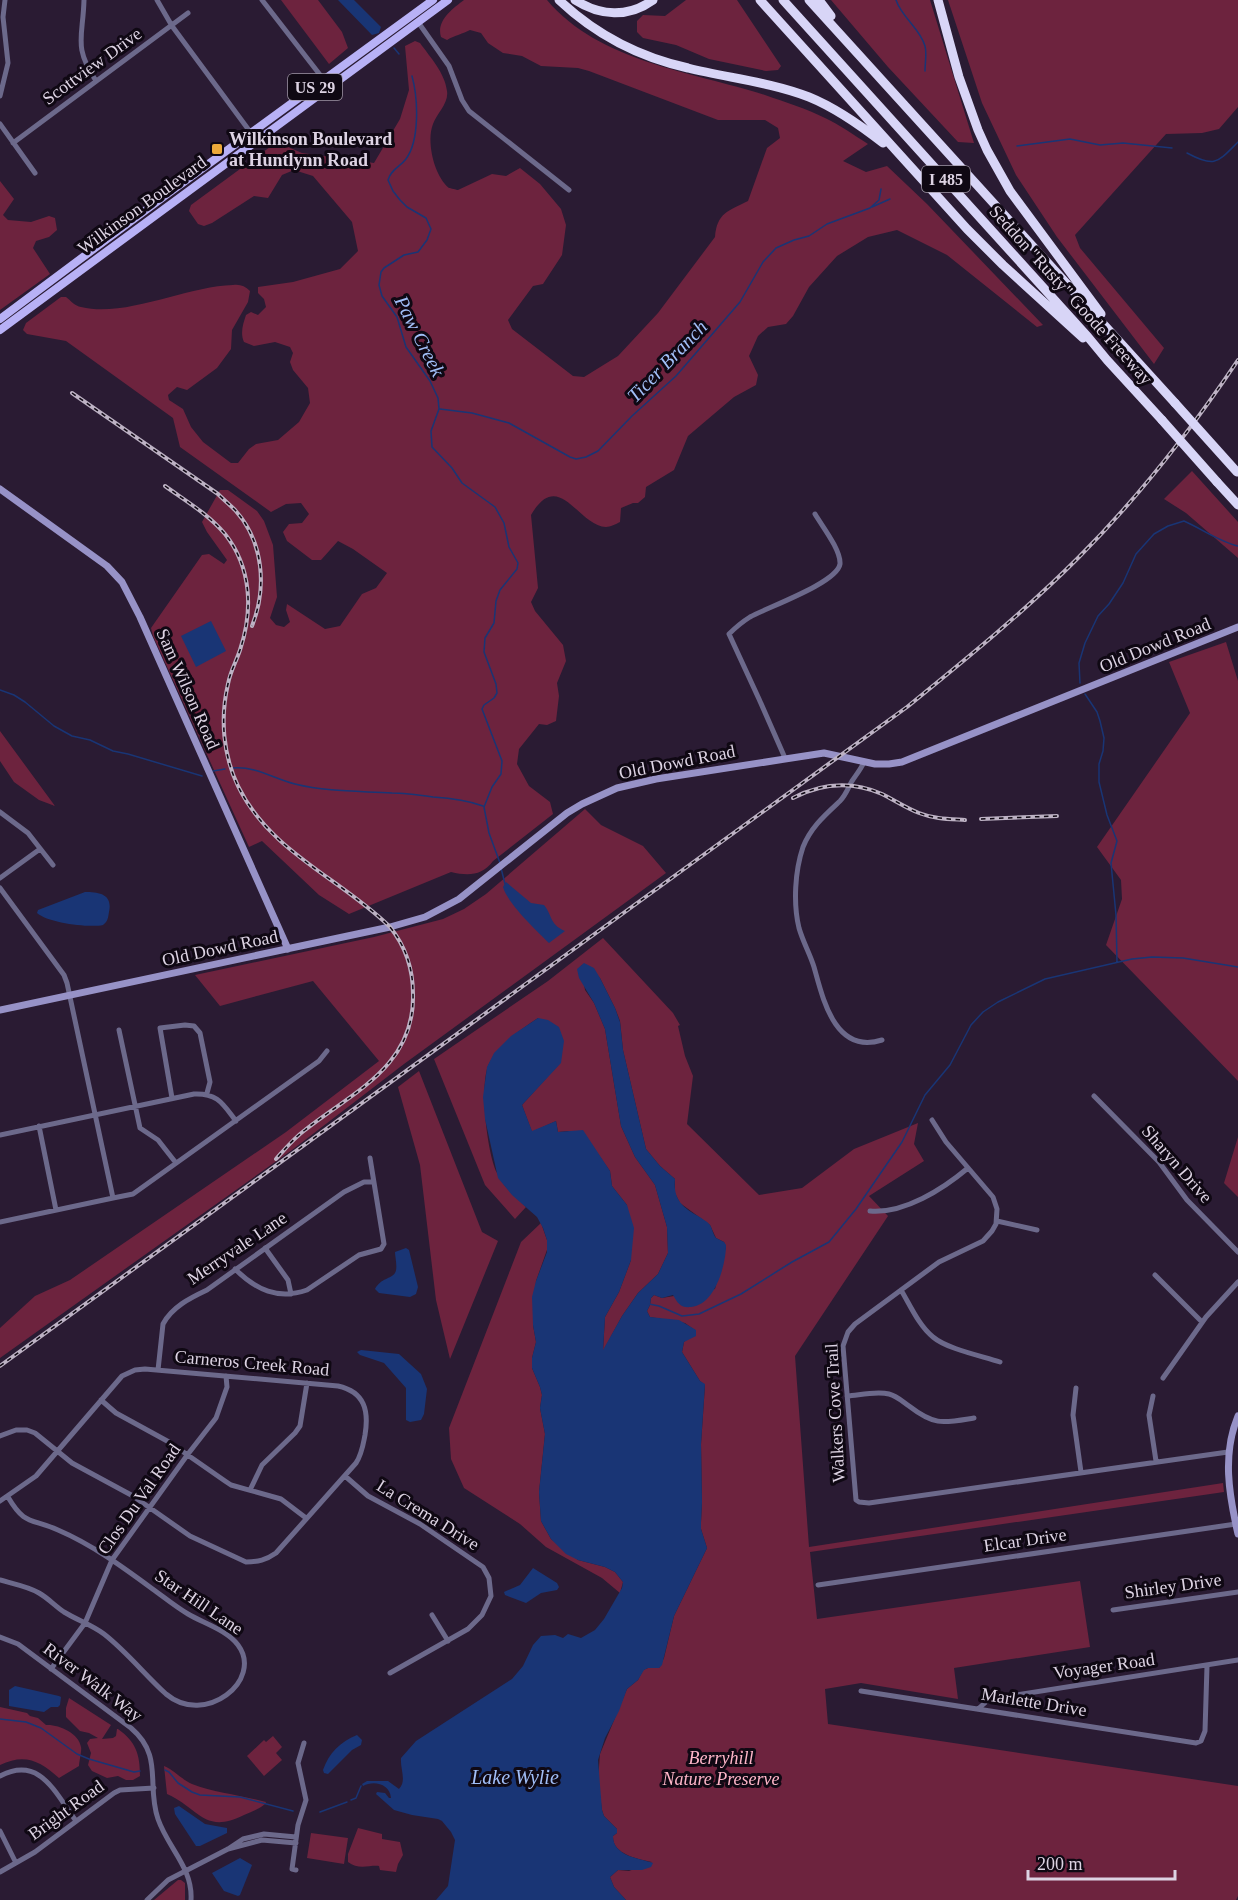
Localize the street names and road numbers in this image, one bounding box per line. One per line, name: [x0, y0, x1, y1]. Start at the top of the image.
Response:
street label: Scottview Drive: [39, 23, 145, 109]
road number: US 29: [288, 74, 342, 100]
street label: Wilkinson Boulevard: [74, 152, 210, 258]
road number: I 485: [922, 166, 970, 192]
street label: Seddon "Rusty" Goode Freeway: [985, 201, 1157, 389]
street label: Old Dowd Road: [1097, 614, 1213, 676]
street label: Sam Wilson Road: [152, 626, 224, 752]
street label: Old Dowd Road: [617, 741, 737, 783]
street label: Old Dowd Road: [160, 926, 280, 970]
street label: Sharyn Drive: [1138, 1121, 1216, 1207]
street label: Merryvale Lane: [184, 1207, 290, 1289]
street label: Walkers Cove Trail: [821, 1343, 849, 1483]
street label: Carneros Creek Road: [174, 1346, 330, 1380]
street label: Clos Du Val Road: [93, 1440, 185, 1558]
street label: La Crema Drive: [373, 1476, 483, 1554]
street label: Elcar Drive: [982, 1524, 1068, 1556]
street label: Star Hill Lane: [151, 1565, 247, 1639]
street label: Shirley Drive: [1123, 1569, 1223, 1603]
street label: River Walk Way: [40, 1638, 146, 1726]
street label: Voyager Road: [1052, 1649, 1156, 1683]
street label: Marlette Drive: [980, 1684, 1088, 1720]
street label: Bright Road: [24, 1776, 108, 1844]

